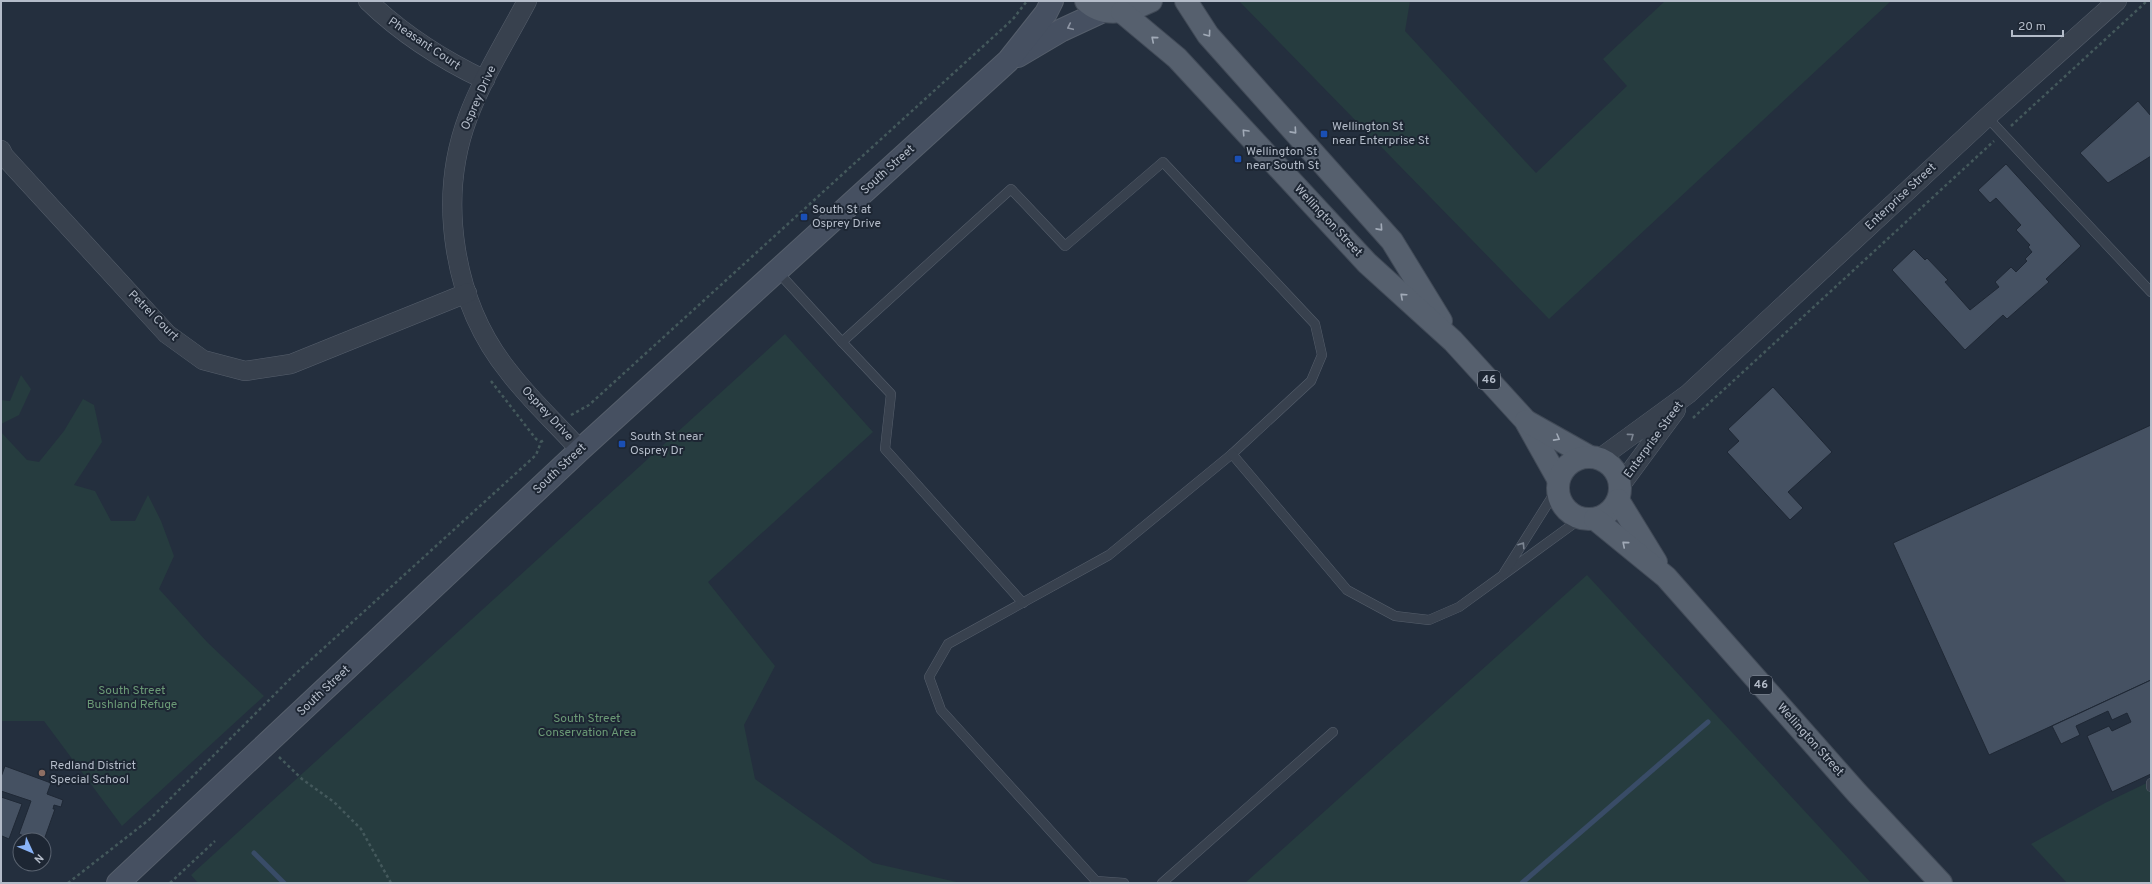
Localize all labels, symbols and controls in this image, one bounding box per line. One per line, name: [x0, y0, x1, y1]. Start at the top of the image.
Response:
scale bar: [2012, 12, 2063, 38]
street label: Pheasant Court: [385, 14, 463, 74]
text: 20 m: [2018, 19, 2046, 35]
one-way arrow: [1067, 22, 1074, 30]
one-way arrow: [1203, 29, 1210, 36]
one-way arrow: [1152, 37, 1159, 44]
street label: Osprey Drive: [458, 63, 500, 133]
place label: Wellington St near Enterprise St: [1332, 119, 1429, 149]
one-way arrow: [1289, 126, 1296, 134]
one-way arrow: [1242, 129, 1250, 137]
marker: Wellington St near Enterprise St: [1319, 129, 1329, 139]
street label: South Street: [858, 142, 918, 198]
place label: Wellington St near South St: [1246, 144, 1319, 174]
marker: Wellington St near South St: [1233, 154, 1243, 164]
street label: Enterprise Street: [1862, 160, 1940, 234]
street label: Wellington Street: [1290, 182, 1366, 260]
place label: South St at Osprey Drive: [812, 202, 881, 232]
marker: South St at Osprey Drive: [799, 212, 809, 222]
one-way arrow: [1376, 223, 1383, 231]
street label: Petrel Court: [124, 287, 182, 345]
one-way arrow: [1400, 293, 1408, 301]
road number: 46: [1478, 371, 1500, 389]
street label: Osprey Drive: [518, 383, 576, 445]
street label: Enterprise Street: [1621, 398, 1687, 482]
place label: South St near Osprey Dr: [630, 429, 704, 459]
one-way arrow: [1627, 433, 1634, 441]
one-way arrow: [1553, 434, 1561, 441]
marker: South St near Osprey Dr: [617, 439, 627, 449]
street label: South Street: [530, 440, 590, 498]
one-way arrow: [1622, 541, 1630, 548]
one-way arrow: [1517, 542, 1524, 549]
street label: South Street: [294, 662, 354, 720]
road number: 46: [1750, 676, 1772, 694]
park label: South Street Bushland Refuge: [87, 683, 177, 713]
street label: Wellington Street: [1773, 700, 1847, 780]
park label: South Street Conservation Area: [538, 711, 636, 741]
place label: Redland District Special School: [50, 758, 136, 788]
marker: Redland District Special School: [37, 768, 47, 778]
north arrow: [12, 832, 52, 872]
text: N: [31, 851, 46, 866]

